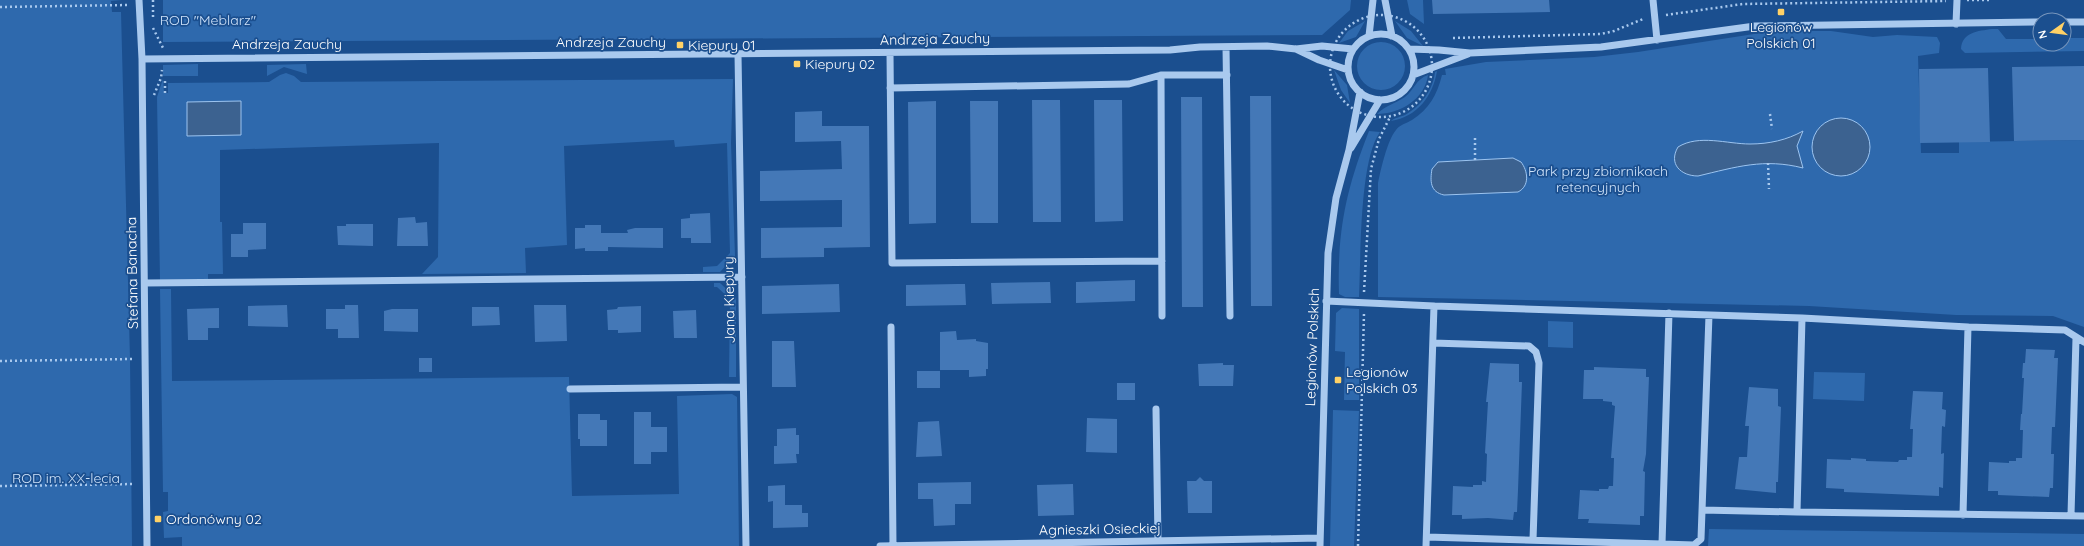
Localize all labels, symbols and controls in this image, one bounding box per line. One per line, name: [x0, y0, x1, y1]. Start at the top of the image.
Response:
marker: Legionów Polskich 01: [1776, 7, 1786, 17]
park label: ROD "Meblarz": [160, 11, 256, 29]
north arrow: [2032, 12, 2072, 52]
place label: Legionów Polskich 01: [1746, 18, 1816, 52]
street label: Andrzeja Zauchy: [880, 29, 990, 49]
text: N: [2035, 29, 2050, 40]
street label: Andrzeja Zauchy: [556, 33, 666, 51]
street label: Andrzeja Zauchy: [232, 35, 342, 53]
place label: Kiepury 01: [688, 36, 755, 54]
marker: Kiepury 01: [675, 40, 685, 50]
place label: Kiepury 02: [805, 55, 875, 73]
marker: Kiepury 02: [792, 59, 802, 69]
park label: Park przy zbiornikach retencyjnych: [1528, 162, 1668, 196]
street label: Stefana Banacha: [122, 217, 142, 329]
street label: Jana Kiepury: [719, 256, 739, 344]
street label: Legionów Polskich: [1301, 287, 1323, 407]
place label: Legionów Polskich 03: [1346, 363, 1418, 397]
marker: Legionów Polskich 03: [1333, 375, 1343, 385]
park label: ROD im. XX-lecia: [12, 469, 120, 487]
place label: Ordonówny 02: [166, 510, 262, 528]
marker: Ordonówny 02: [153, 514, 163, 524]
street label: Agnieszki Osieckiej: [1039, 519, 1161, 539]

